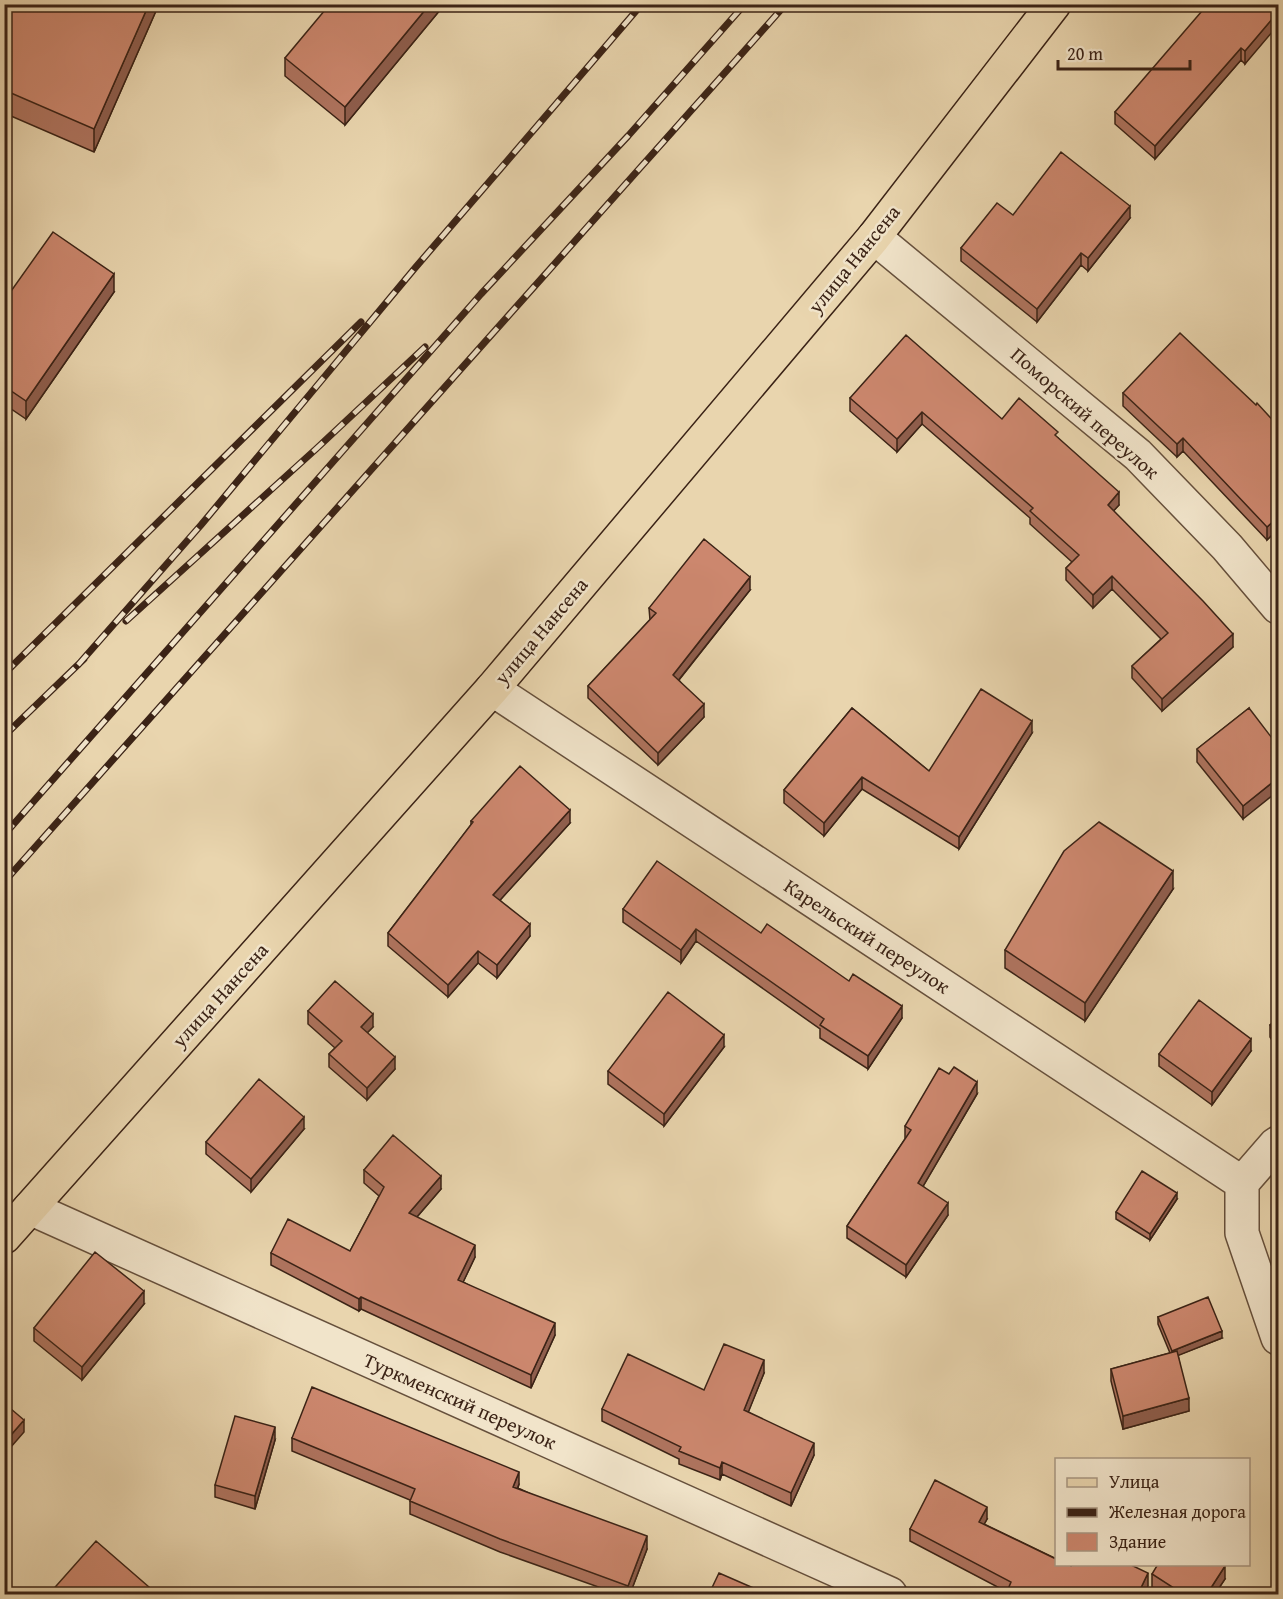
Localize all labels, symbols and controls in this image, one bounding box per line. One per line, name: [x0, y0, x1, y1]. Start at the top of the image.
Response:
scale bar: [1058, 33, 1190, 71]
text: 20 m: [1067, 40, 1103, 67]
street label: улица Нансена: [800, 198, 907, 320]
street label: Поморский переулок: [1005, 340, 1166, 486]
street label: улица Нансена: [486, 570, 595, 691]
street label: Карельский переулок: [779, 871, 956, 1000]
street label: улица Нансена: [164, 935, 275, 1054]
street label: Туркменский переулок: [359, 1345, 562, 1456]
legend: [1055, 1458, 1250, 1566]
text: Улица: [1109, 1468, 1160, 1495]
text: Железная дорога: [1108, 1498, 1246, 1525]
text: Здание: [1109, 1528, 1166, 1555]

